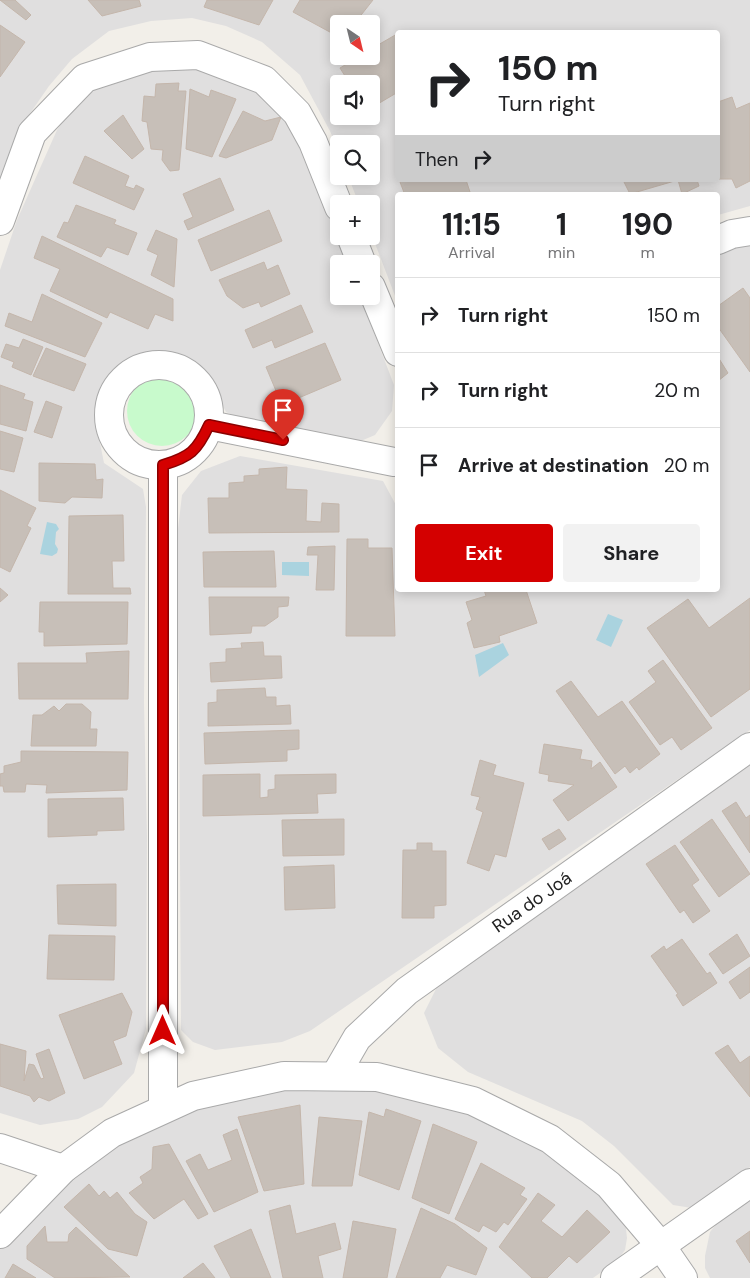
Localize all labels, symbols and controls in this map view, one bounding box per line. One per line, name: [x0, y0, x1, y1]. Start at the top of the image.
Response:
north arrow: [330, 15, 380, 65]
map controls: [330, 15, 380, 305]
text: 150 m: [498, 45, 598, 91]
icon: right: [415, 50, 480, 115]
button: sound: [330, 75, 380, 125]
text: Turn right: [498, 89, 595, 118]
button: search: [330, 135, 380, 185]
icon: right: [468, 145, 496, 173]
text: Then: [415, 147, 458, 172]
button: +: [330, 195, 380, 245]
text: 11:15: [442, 205, 501, 244]
text: 1: [556, 205, 567, 244]
text: 190: [622, 205, 673, 244]
text: Arrival: [448, 242, 495, 263]
text: min: [548, 242, 575, 263]
text: m: [640, 242, 655, 263]
button: −: [330, 255, 380, 305]
icon: right: [415, 301, 443, 329]
text: Turn right: [458, 303, 548, 328]
text: 150 m: [648, 303, 700, 328]
icon: right: [415, 376, 443, 404]
text: Turn right: [458, 378, 548, 403]
text: 20 m: [654, 378, 700, 403]
pin: [262, 389, 304, 440]
icon: arrive: [269, 396, 297, 424]
icon: arrive: [415, 451, 443, 479]
text: Arrive at destination: [458, 453, 649, 478]
text: 20 m: [664, 453, 710, 478]
button: Exit: [415, 524, 553, 582]
button: Share: [563, 524, 700, 582]
street label: Rua do Joá: [488, 866, 576, 938]
position arrow: [136, 1004, 188, 1056]

